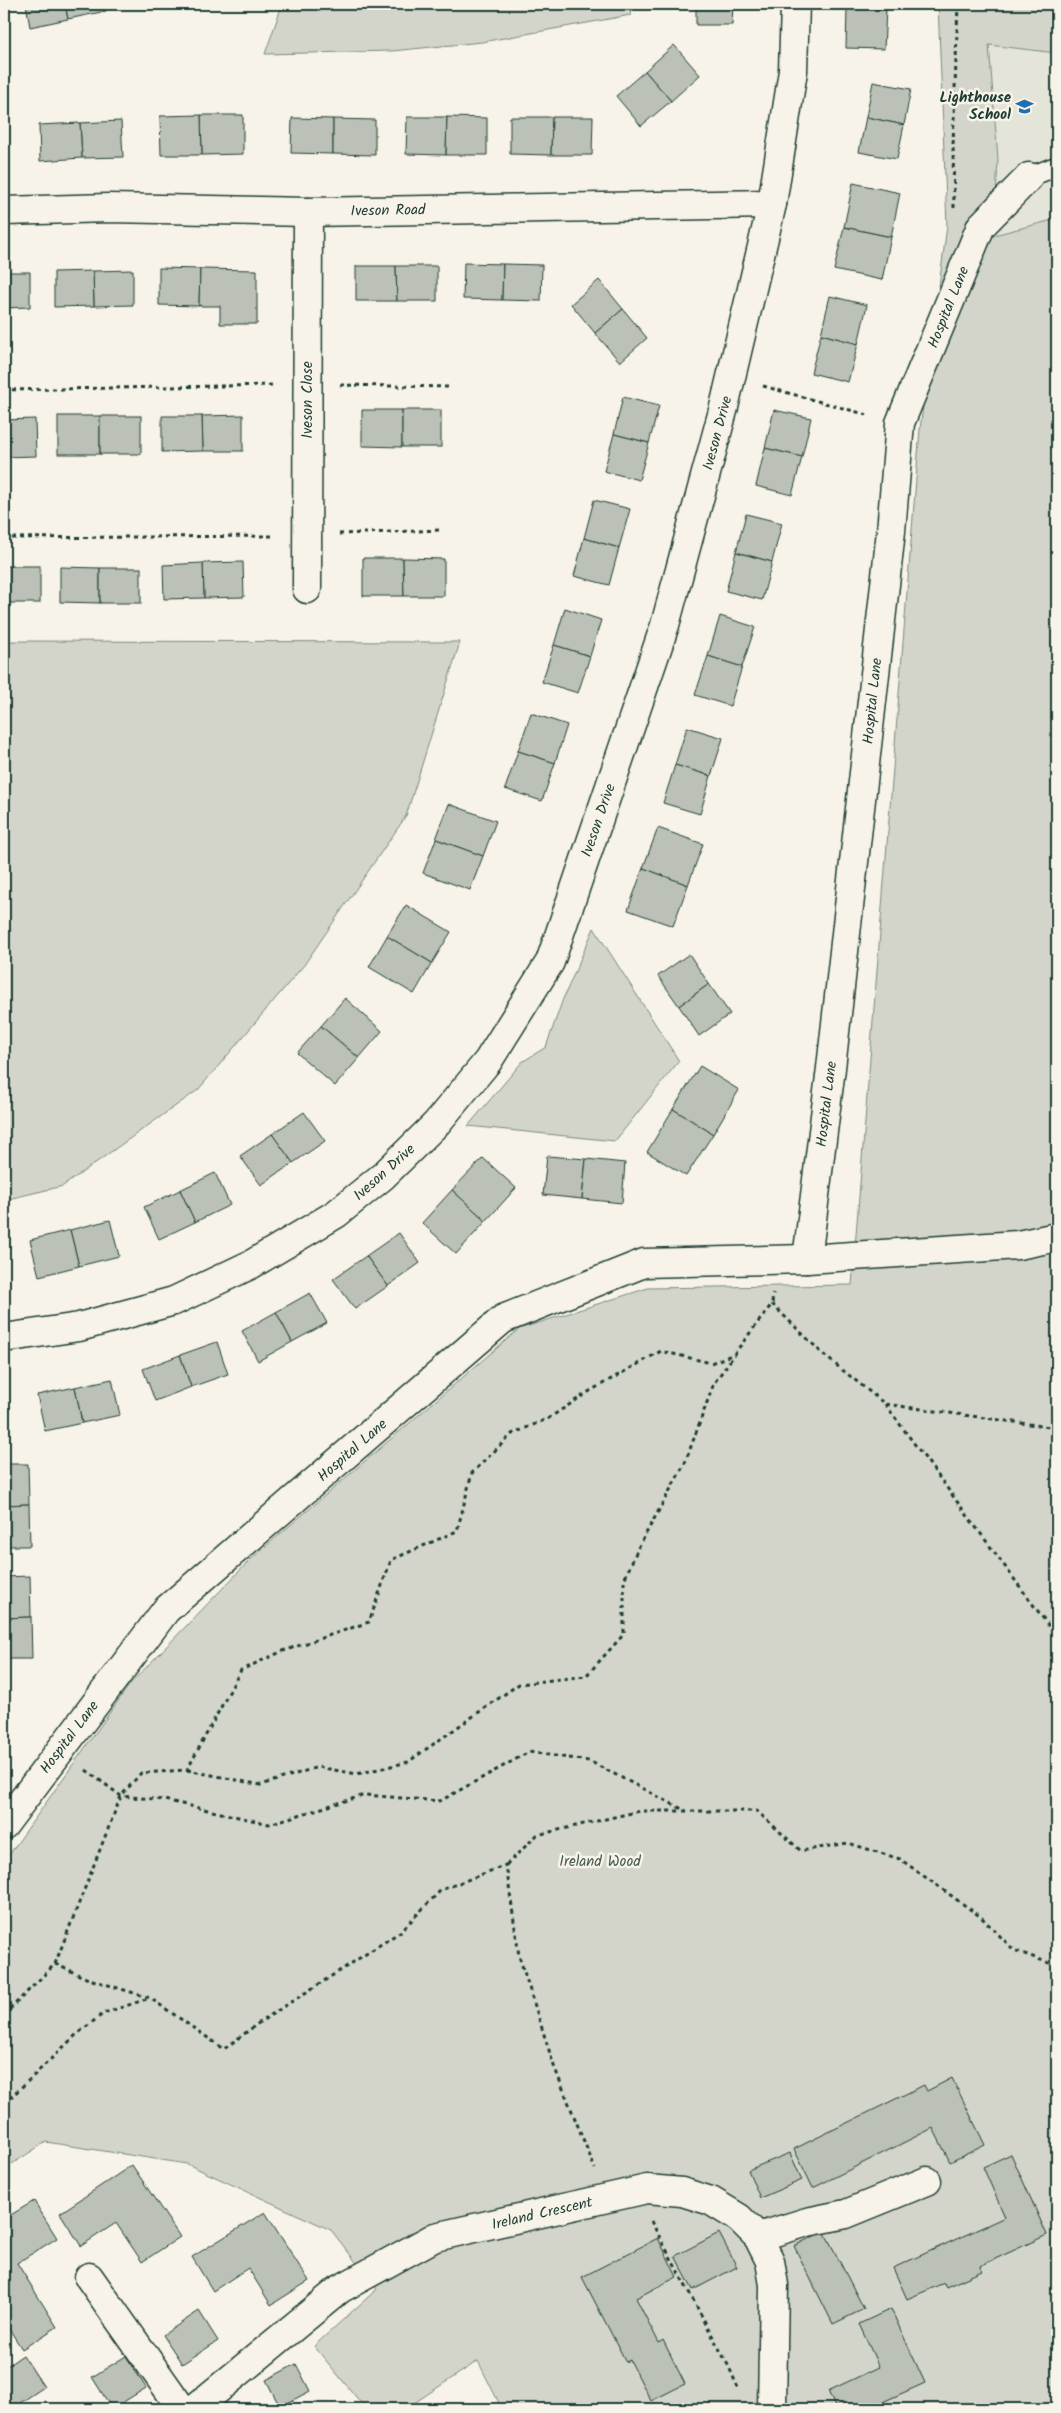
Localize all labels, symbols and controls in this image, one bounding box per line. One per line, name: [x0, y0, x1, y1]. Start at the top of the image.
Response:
place label: Lighthouse School: [940, 86, 1012, 127]
school or university icon: Lighthouse School: [1015, 96, 1035, 116]
street label: Iveson Road: [350, 198, 426, 224]
street label: Hospital Lane: [922, 263, 976, 352]
street label: Iveson Close: [296, 361, 320, 439]
street label: Iveson Drive: [697, 393, 739, 473]
street label: Hospital Lane: [857, 657, 889, 745]
street label: Iveson Drive: [575, 780, 623, 860]
street label: Hospital Lane: [810, 1060, 844, 1149]
street label: Iveson Drive: [348, 1138, 421, 1207]
street label: Hospital Lane: [312, 1413, 393, 1488]
street label: Hospital Lane: [34, 1696, 106, 1779]
park label: Ireland Wood: [559, 1850, 641, 1874]
street label: Ireland Crescent: [489, 2191, 595, 2237]

